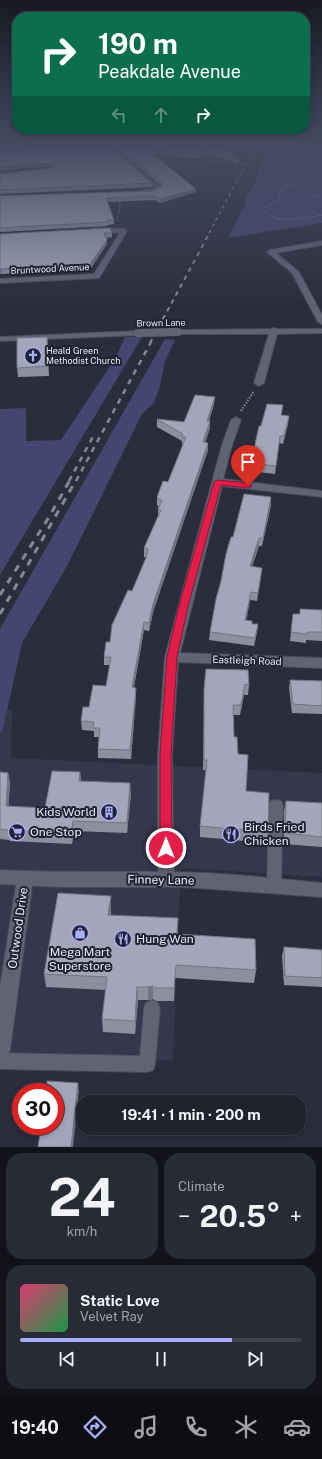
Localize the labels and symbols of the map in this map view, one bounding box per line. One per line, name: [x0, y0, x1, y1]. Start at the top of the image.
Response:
street label: Bruntwood Avenue: [10, 261, 90, 276]
street label: Brown Lane: [136, 317, 186, 328]
place label: Heald Green Methodist Church: [46, 345, 121, 366]
church icon: Heald Green Methodist Church: [23, 346, 43, 366]
pin: [231, 445, 265, 486]
street label: Eastleigh Road: [212, 653, 282, 667]
building icon: Kids World: [99, 802, 119, 822]
place label: Kids World: [36, 805, 96, 819]
place label: Birds Fried Chicken: [244, 820, 305, 848]
supermarket icon: One Stop: [7, 822, 27, 842]
restaurant icon: Birds Fried Chicken: [221, 824, 241, 844]
place label: One Stop: [30, 825, 82, 839]
position arrow: [145, 827, 187, 869]
street label: Finney Lane: [127, 872, 195, 888]
street label: Outwood Drive: [5, 886, 31, 970]
shop icon: Mega Mart Superstore: [70, 923, 90, 943]
restaurant icon: Hung Wan: [113, 929, 133, 949]
place label: Hung Wan: [136, 932, 194, 946]
place label: Mega Mart Superstore: [49, 945, 111, 973]
speed limit sign: 30: [12, 1083, 64, 1135]

